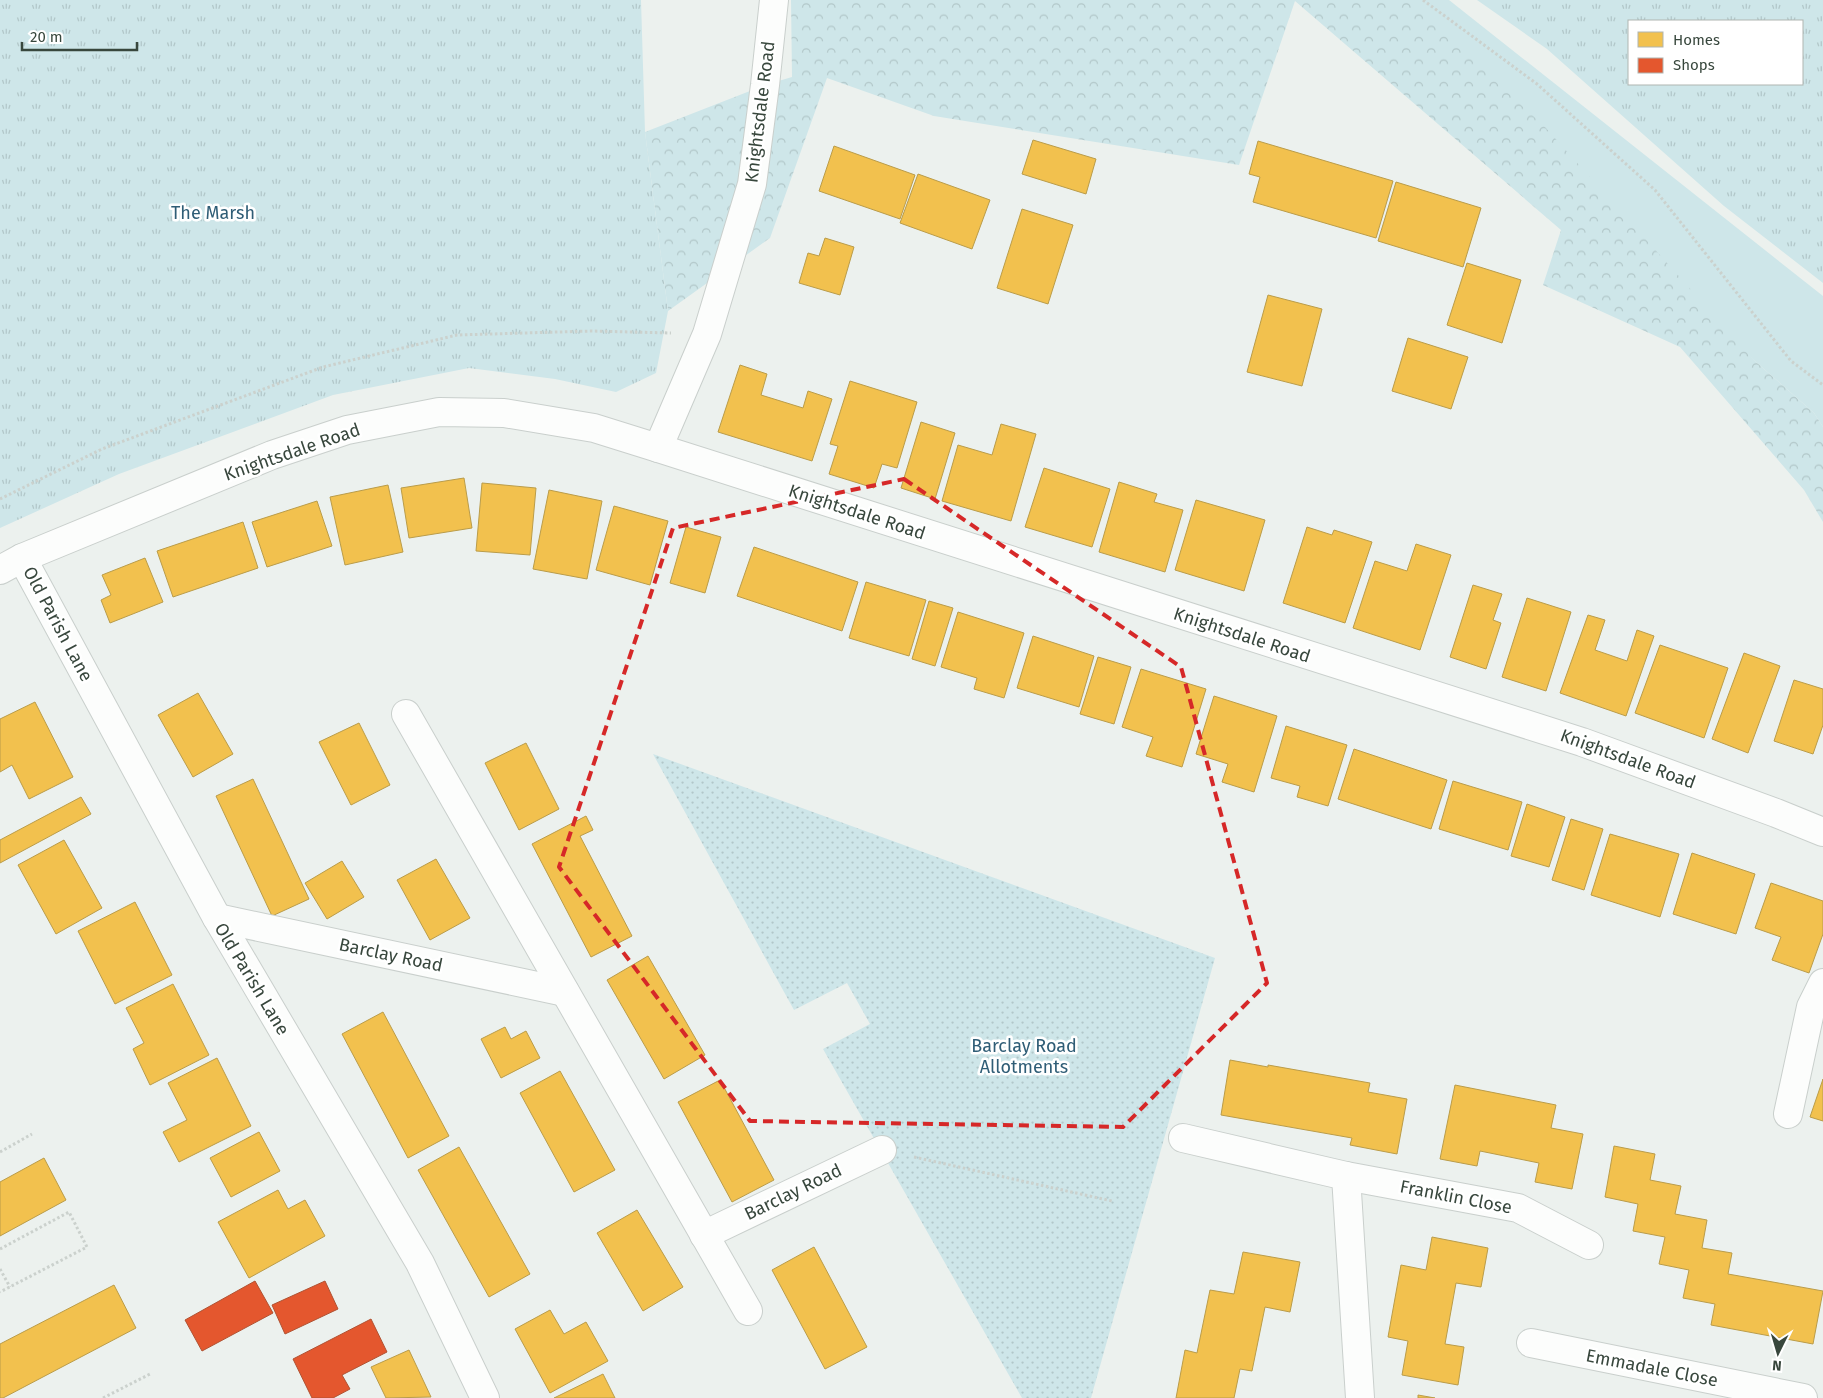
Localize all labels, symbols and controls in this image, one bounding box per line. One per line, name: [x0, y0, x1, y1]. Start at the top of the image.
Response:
scale bar: [22, 20, 138, 52]
legend: [1628, 20, 1803, 85]
text: 20 m: [30, 28, 63, 46]
text: Homes: [1673, 31, 1720, 49]
street label: Knightsdale Road: [740, 40, 780, 184]
text: Shops: [1673, 56, 1715, 74]
park label: The Marsh: [171, 202, 255, 224]
street label: Knightsdale Road: [221, 418, 363, 486]
street label: Knightsdale Road: [786, 479, 928, 545]
street label: Old Parish Lane: [18, 563, 98, 685]
street label: Knightsdale Road: [1171, 602, 1313, 668]
street label: Knightsdale Road: [1557, 724, 1699, 794]
street label: Old Parish Lane: [210, 919, 294, 1039]
street label: Barclay Road: [337, 933, 445, 977]
park label: Barclay Road Allotments: [971, 1035, 1077, 1078]
street label: Barclay Road: [741, 1159, 845, 1225]
street label: Franklin Close: [1398, 1175, 1514, 1219]
north arrow: [1753, 1328, 1803, 1378]
street label: Emmadale Close: [1584, 1344, 1720, 1392]
text: N: [1772, 1357, 1782, 1374]

